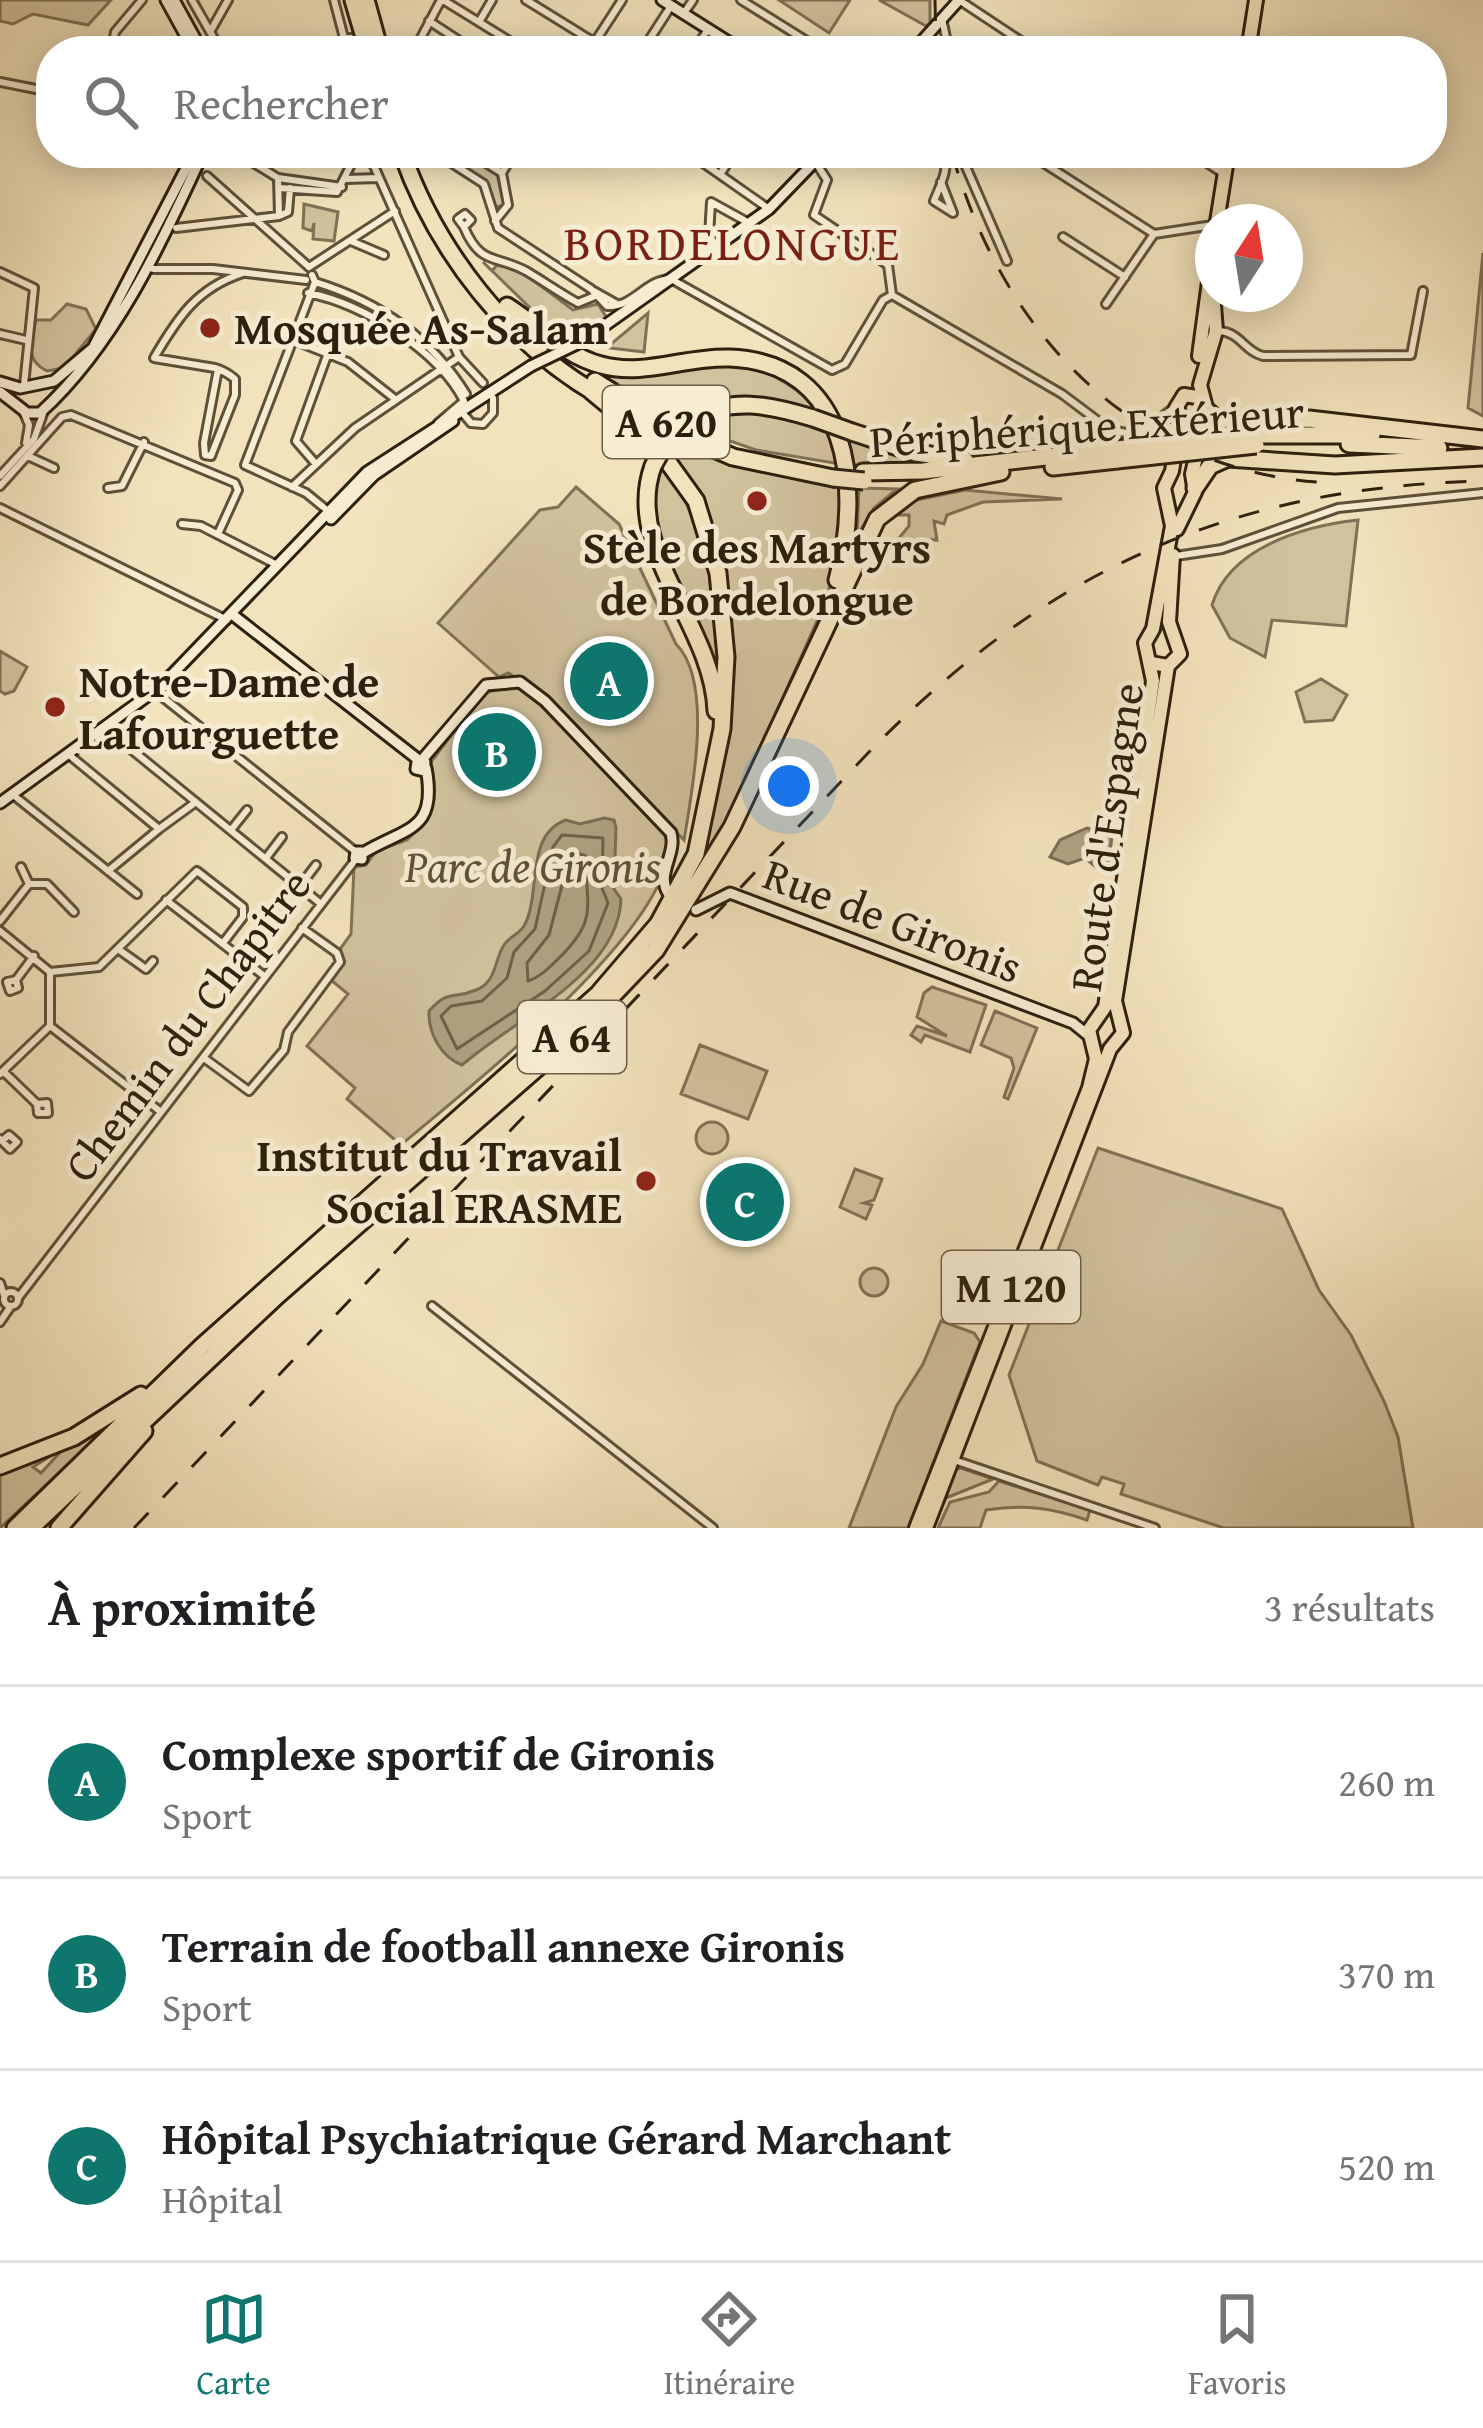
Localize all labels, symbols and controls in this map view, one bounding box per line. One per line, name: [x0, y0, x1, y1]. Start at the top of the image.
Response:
search box: [36, 36, 1447, 168]
icon: search: [78, 69, 144, 135]
text: Rechercher: [174, 70, 389, 135]
north arrow: [1195, 204, 1303, 312]
district label: BORDELONGUE: [564, 207, 902, 278]
place label: Mosquée As-Salam: [234, 295, 608, 360]
marker: Mosquée As-Salam: [197, 315, 223, 341]
street label: Périphérique Extérieur: [868, 378, 1306, 473]
road number: A 620: [603, 386, 729, 458]
marker: Stèle des Martyrs de Bordelongue: [744, 488, 770, 514]
place label: Stèle des Martyrs de Bordelongue: [583, 514, 931, 631]
pin: A: [570, 636, 648, 726]
place label: Notre-Dame de Lafourguette: [79, 648, 379, 765]
street label: Route d'Espagne: [1052, 679, 1159, 995]
marker: Notre-Dame de Lafourguette: [42, 694, 68, 720]
pin: B: [458, 707, 536, 797]
your location: [759, 756, 819, 816]
park label: Parc de Gironis: [404, 833, 661, 898]
street label: Rue de Gironis: [755, 840, 1032, 999]
street label: Chemin du Chapitre: [47, 855, 326, 1195]
road number: A 64: [518, 1001, 626, 1073]
place label: Institut du Travail Social ERASME: [256, 1122, 622, 1239]
pin: C: [706, 1157, 784, 1247]
marker: Institut du Travail Social ERASME: [633, 1168, 659, 1194]
road number: M 120: [942, 1251, 1080, 1323]
text: À proximité: [48, 1569, 316, 1644]
text: 3 résultats: [1264, 1578, 1435, 1635]
text: Complexe sportif de Gironis: [162, 1721, 715, 1786]
text: A: [75, 1753, 99, 1810]
text: 260 m: [1338, 1753, 1435, 1810]
text: Sport: [162, 1786, 252, 1843]
text: Terrain de football annexe Gironis: [162, 1913, 845, 1978]
text: B: [75, 1945, 99, 2002]
text: 370 m: [1338, 1945, 1435, 2002]
text: Sport: [162, 1978, 252, 2035]
text: Hôpital Psychiatrique Gérard Marchant: [162, 2105, 951, 2170]
text: C: [76, 2137, 98, 2194]
text: 520 m: [1338, 2137, 1435, 2194]
text: Hôpital: [162, 2170, 283, 2227]
tab: Carte: [196, 2286, 271, 2406]
tab: Itinéraire: [663, 2286, 795, 2406]
tab: Favoris: [1188, 2286, 1287, 2406]

